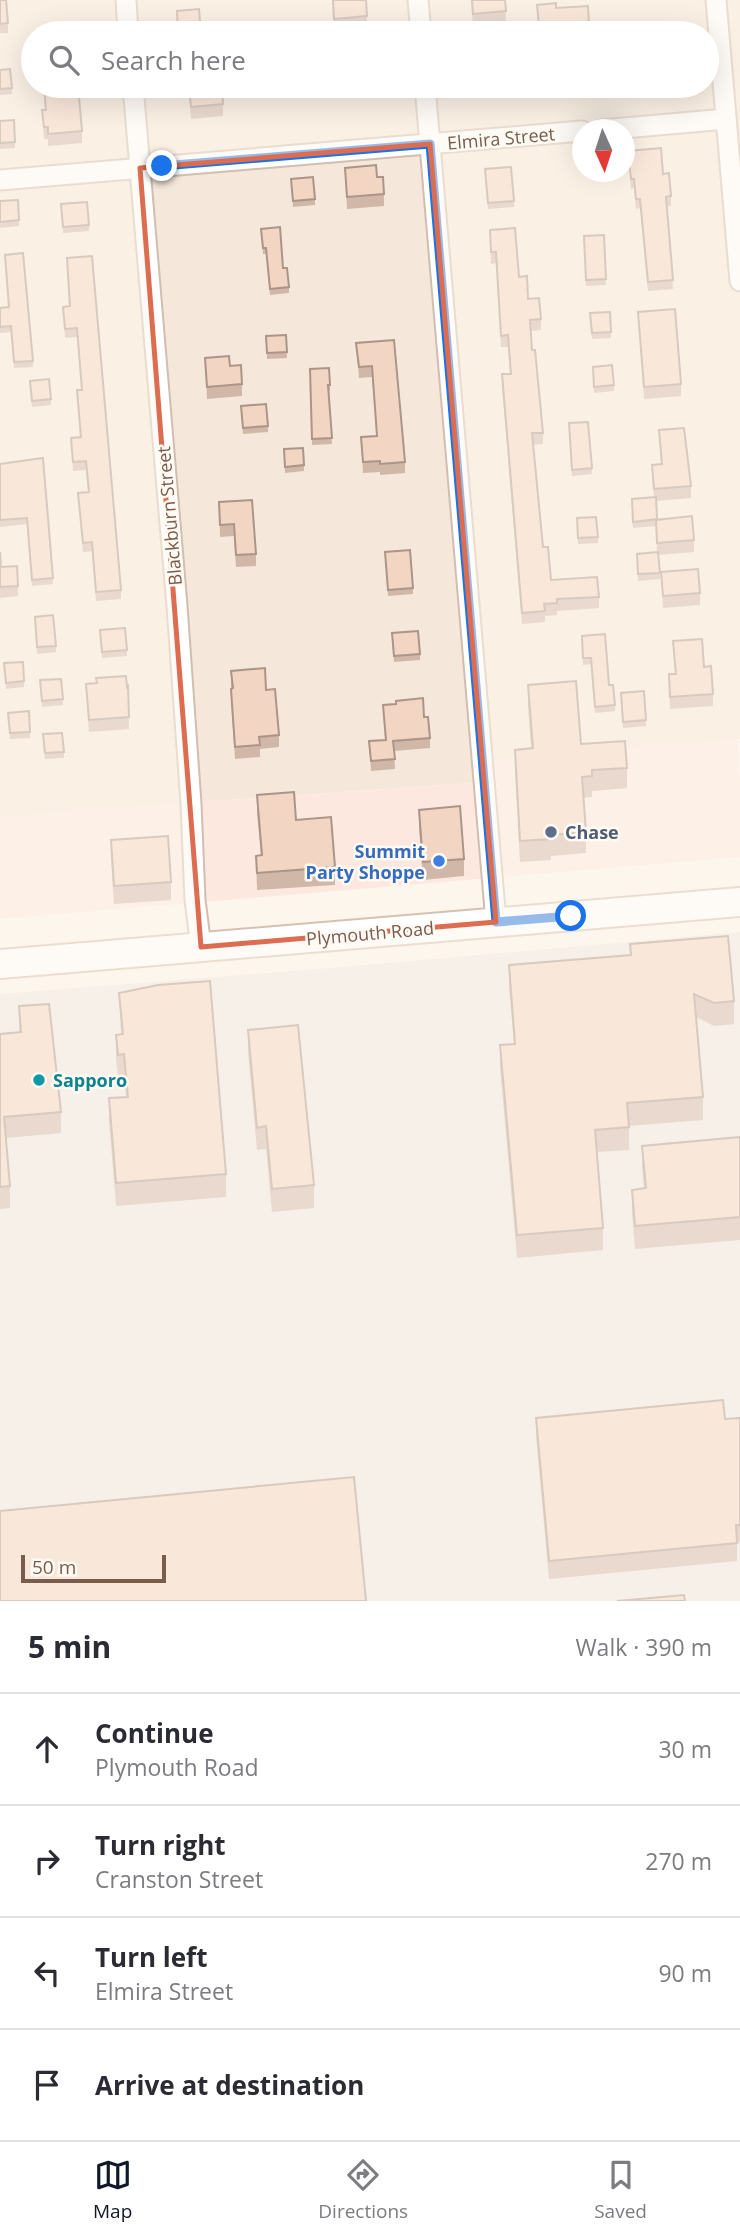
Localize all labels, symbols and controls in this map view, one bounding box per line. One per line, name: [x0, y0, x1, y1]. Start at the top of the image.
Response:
search box: [21, 21, 719, 98]
icon: search: [45, 41, 83, 79]
text: Search here: [101, 42, 246, 78]
north arrow: [572, 119, 635, 182]
street label: Elmira Street: [446, 121, 556, 155]
route end: [146, 150, 177, 181]
street label: Blackburn Street: [151, 445, 187, 587]
place label: Chase: [565, 820, 619, 844]
marker: Chase: [543, 824, 559, 840]
place label: Summit Party Shoppe: [306, 839, 425, 884]
marker: Summit Party Shoppe: [431, 853, 447, 869]
route start: [555, 900, 586, 931]
street label: Plymouth Road: [305, 915, 435, 951]
place label: Sapporo: [53, 1068, 127, 1092]
marker: Sapporo: [31, 1072, 47, 1088]
scale bar: [21, 1552, 166, 1584]
text: 50 m: [32, 1554, 76, 1580]
text: 5 min: [28, 1626, 111, 1667]
text: Walk · 390 m: [575, 1631, 712, 1663]
text: Continue: [95, 1715, 214, 1751]
icon: ahead: [28, 1730, 66, 1768]
text: 30 m: [658, 1733, 712, 1765]
text: Plymouth Road: [95, 1751, 259, 1783]
text: Turn right: [95, 1827, 226, 1863]
icon: right: [28, 1842, 66, 1880]
text: 270 m: [645, 1845, 712, 1877]
text: Cranston Street: [95, 1863, 263, 1895]
text: Turn left: [95, 1939, 207, 1975]
icon: left: [28, 1954, 66, 1992]
text: 90 m: [658, 1957, 712, 1989]
text: Elmira Street: [95, 1975, 233, 2007]
icon: arrive: [28, 2066, 66, 2104]
text: Arrive at destination: [95, 2067, 364, 2103]
tab: Map: [93, 2156, 132, 2224]
tab: Directions: [318, 2156, 408, 2224]
tab: Saved: [594, 2156, 647, 2224]

